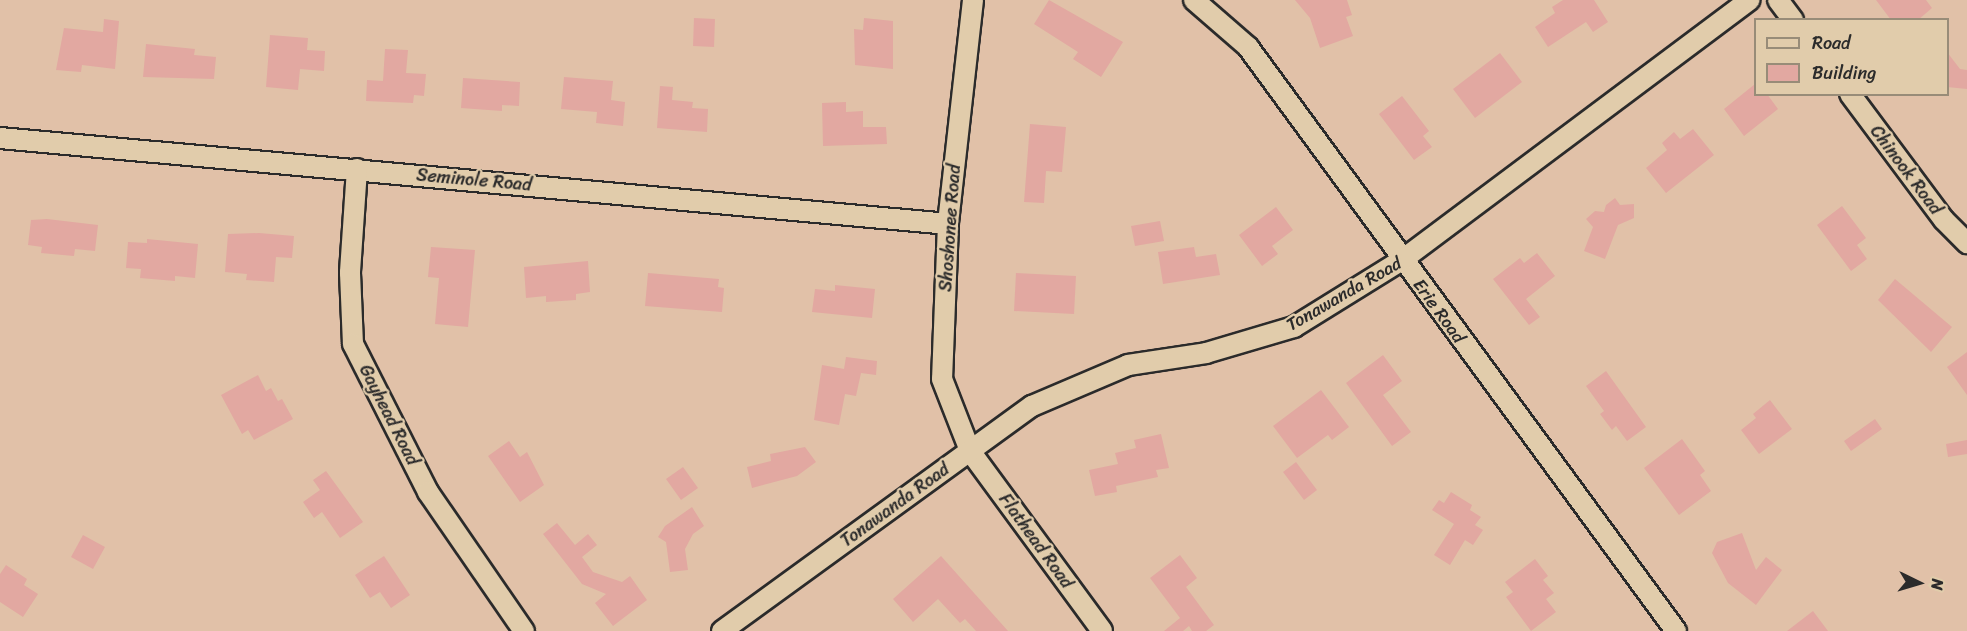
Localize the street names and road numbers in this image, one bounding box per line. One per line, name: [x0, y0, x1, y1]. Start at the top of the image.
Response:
street label: Chinook Road: [1865, 121, 1947, 219]
street label: Seminole Road: [415, 164, 533, 196]
street label: Shoshonee Road: [935, 164, 965, 292]
street label: Tonawanda Road: [1283, 252, 1405, 336]
street label: Erie Road: [1408, 274, 1470, 348]
street label: Gayhead Road: [354, 361, 424, 469]
street label: Tonawanda Road: [836, 458, 954, 552]
street label: Flathead Road: [994, 489, 1078, 593]

